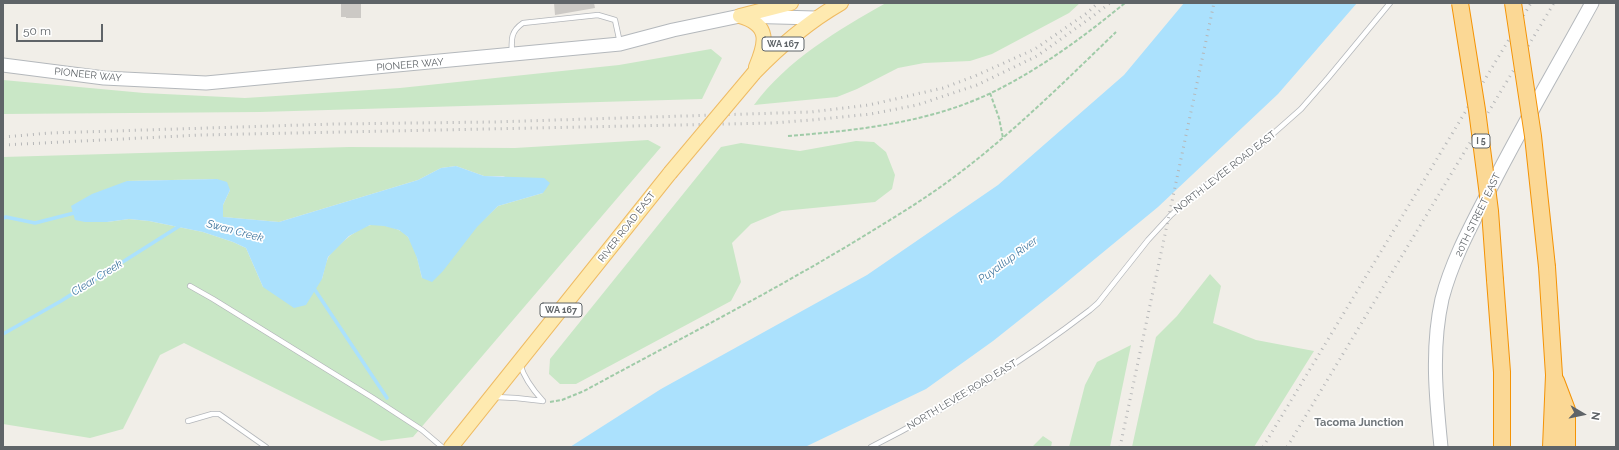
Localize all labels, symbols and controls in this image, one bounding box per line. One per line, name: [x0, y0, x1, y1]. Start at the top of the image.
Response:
scale bar: [18, 16, 105, 42]
text: 50 m: [23, 24, 51, 38]
road number: WA 167: [762, 37, 804, 51]
street label: PIONEER WAY: [376, 56, 444, 74]
street label: PIONEER WAY: [54, 66, 122, 84]
street label: NORTH LEVEE ROAD EAST: [1172, 128, 1278, 216]
road number: I 5: [1472, 134, 1490, 148]
street label: 20TH STREET EAST: [1453, 171, 1503, 259]
street label: RIVER ROAD EAST: [596, 189, 658, 265]
water label: Swan Creek: [205, 217, 265, 245]
water label: Puyallup River: [976, 234, 1040, 286]
water label: Clear Creek: [69, 257, 125, 299]
road number: WA 167: [540, 303, 582, 317]
street label: NORTH LEVEE ROAD EAST: [905, 357, 1019, 433]
north arrow: [1563, 394, 1603, 434]
text: N: [1588, 411, 1602, 421]
district label: Tacoma Junction: [1314, 416, 1404, 430]

